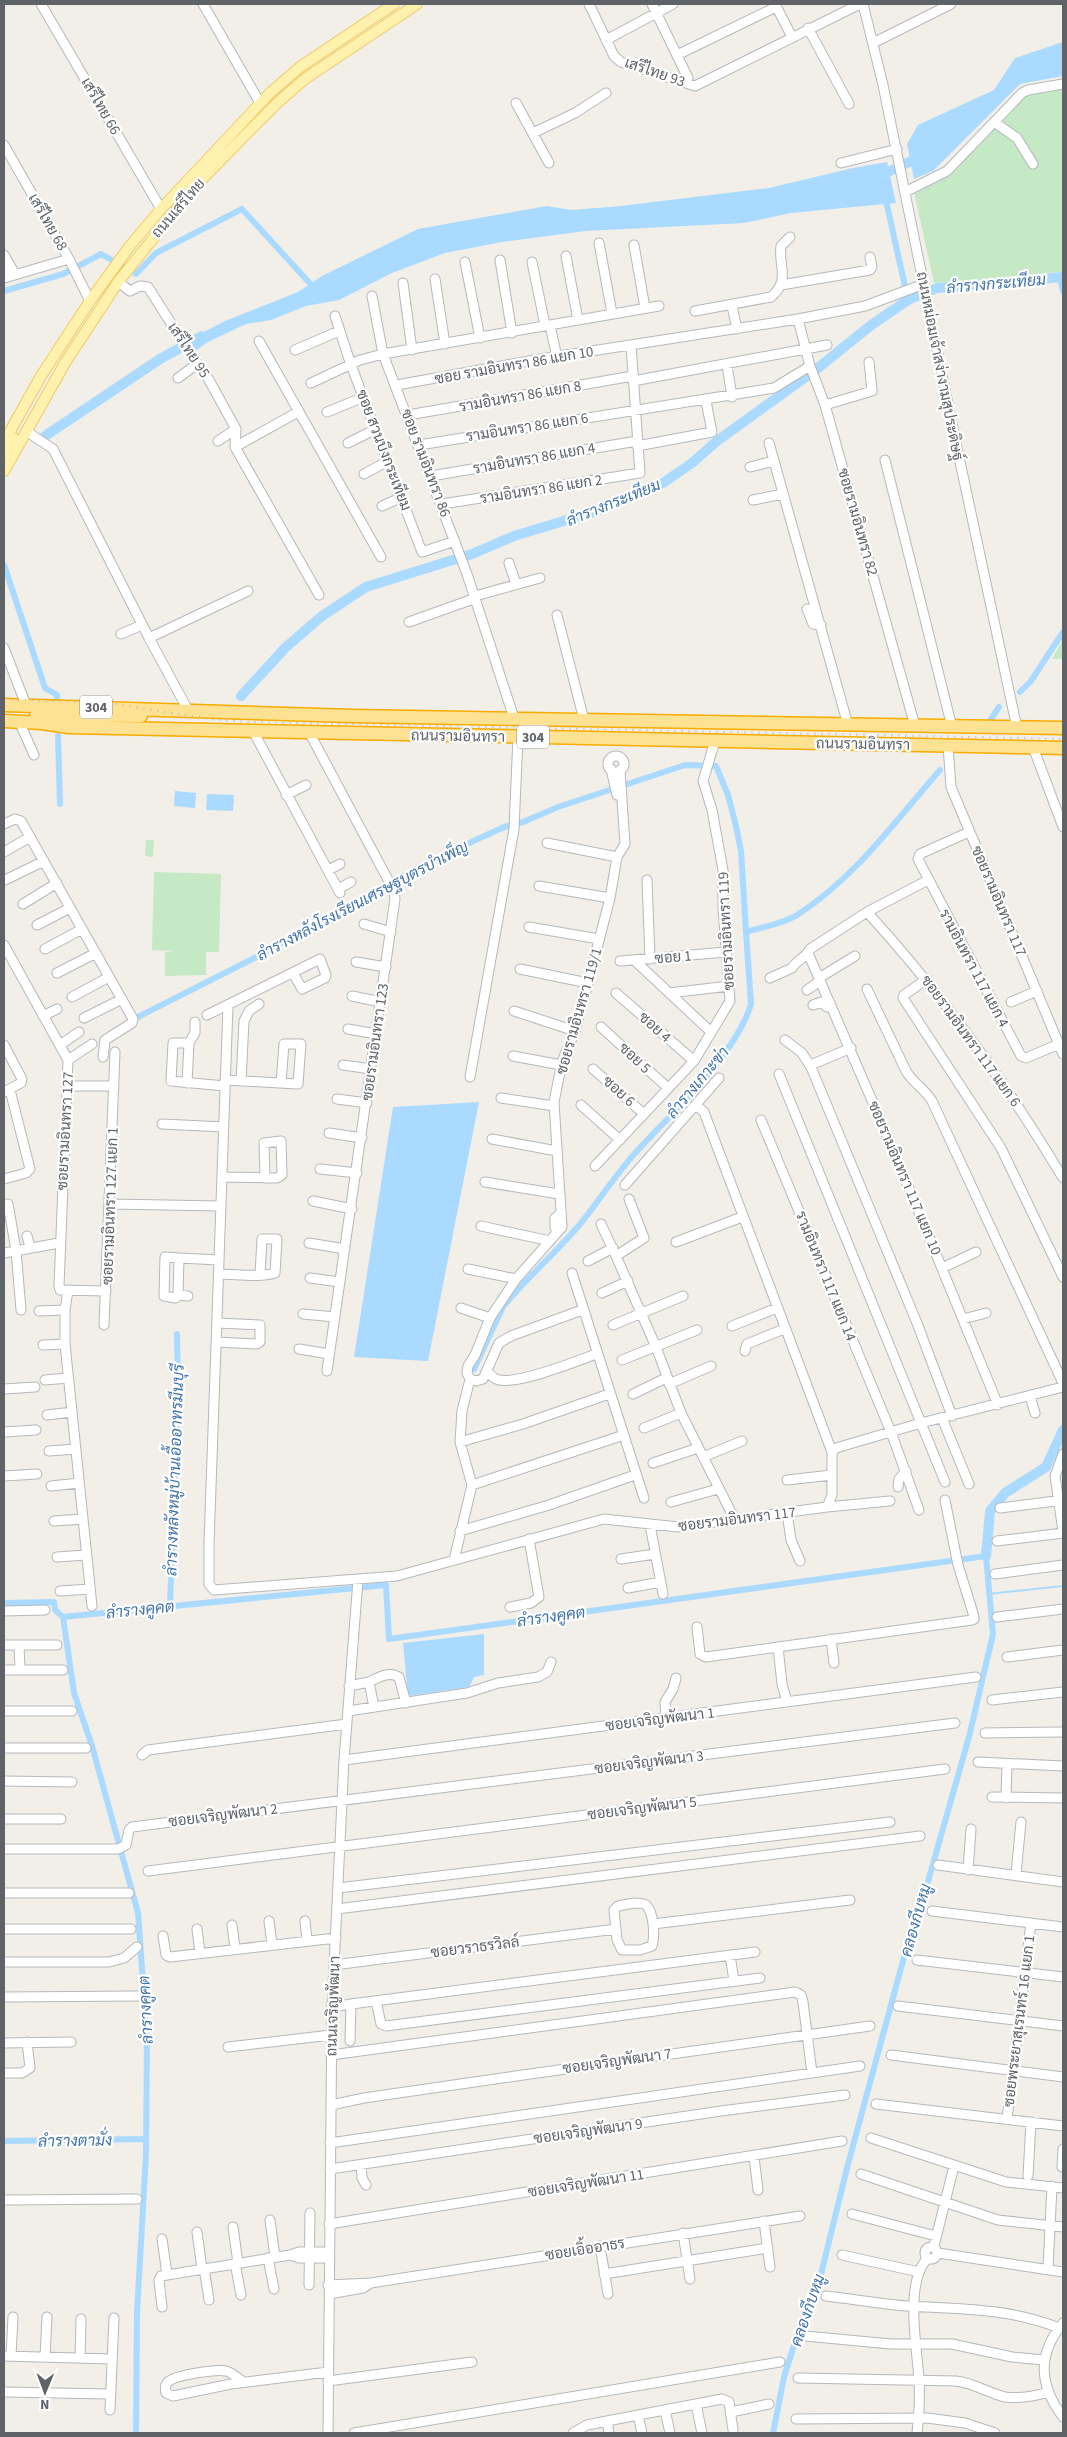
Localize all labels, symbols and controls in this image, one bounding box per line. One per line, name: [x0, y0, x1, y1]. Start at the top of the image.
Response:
street label: เสรีไทย 93: [622, 52, 688, 93]
street label: เสรีไทย 66: [76, 74, 125, 139]
street label: ถนนเสรีไทย: [147, 174, 210, 243]
street label: เสรีไทย 68: [23, 190, 72, 255]
water label: ลำรางกระเทียม: [945, 268, 1047, 299]
street label: ถนนหม่อมเจ้าสง่างามสุประดิษฐ์: [911, 270, 968, 462]
street label: เสรีไทย 95: [162, 318, 215, 382]
street label: ซอย รามอินทรา 86 แยก 10: [433, 341, 595, 390]
street label: รามอินทรา 86 แยก 8: [457, 375, 583, 418]
street label: ซอย สวนบึงกระเทียม: [351, 387, 416, 514]
street label: ซอย รามอินทรา 86: [395, 406, 456, 520]
street label: รามอินทรา 86 แยก 6: [464, 407, 590, 448]
street label: รามอินทรา 86 แยก 4: [471, 437, 597, 480]
street label: ซอยรามอินทรา 82: [832, 466, 883, 578]
street label: รามอินทรา 86 แยก 2: [478, 469, 604, 510]
water label: ลำรางกระเทียม: [563, 473, 664, 532]
road number: 304: [80, 696, 112, 719]
street label: ถนนรามอินทรา: [411, 725, 505, 748]
road number: 304: [517, 726, 549, 749]
street label: ถนนรามอินทรา: [816, 733, 910, 756]
water label: ลำรางหลังโรงเรียนเศรษฐบุตรบำเพ็ญ: [251, 833, 473, 966]
street label: ซอยรามอินทรา 117: [966, 843, 1031, 960]
street label: ซอยรามอินทรา 119: [713, 871, 740, 991]
street label: รามอินทรา 117 แยก 4: [933, 905, 1014, 1032]
street label: ซอยรามอินทรา 119/1: [551, 945, 608, 1077]
street label: ซอย 1: [654, 945, 692, 970]
street label: ซอยรามอินทรา 117 แยก 6: [916, 971, 1025, 1111]
street label: ซอยรามอินทรา 123: [357, 982, 394, 1102]
street label: ซอย 4: [634, 1007, 676, 1048]
street label: ซอย 5: [614, 1038, 655, 1079]
water label: ลำรางเกาะข่า: [661, 1042, 734, 1123]
street label: ซอยรามอินทรา 127: [52, 1071, 79, 1191]
street label: ซอย 6: [598, 1071, 639, 1112]
street label: ซอยรามอินทรา 117 แยก 10: [863, 1098, 947, 1258]
street label: ซอยรามอินทรา 127 แยก 1: [97, 1127, 124, 1285]
street label: รามอินทรา 117 แยก 14: [790, 1208, 861, 1345]
water label: ลำรางหลังหมู่บ้านเอื้ออาทรมีนบุรี: [156, 1362, 190, 1576]
street label: ซอยรามอินทรา 117: [677, 1502, 797, 1537]
water label: ลำรางคูคต: [105, 1595, 175, 1625]
water label: ลำรางคูคต: [516, 1601, 587, 1633]
street label: ซอยเจริญพัฒนา 1: [604, 1702, 716, 1737]
street label: ซอยเจริญพัฒนา 3: [593, 1745, 705, 1780]
street label: ซอยเจริญพัฒนา 5: [586, 1791, 698, 1826]
street label: ซอยเจริญพัฒนา 2: [167, 1798, 279, 1833]
water label: คลองกีบหมู: [894, 1881, 937, 1959]
street label: ซอยวราธรวิลล์: [429, 1932, 521, 1963]
street label: ซอยพระยาสุเรนทร์ 16 แยก 1: [999, 1934, 1040, 2108]
street label: ถนนเจริญพัฒนา: [321, 1955, 346, 2057]
water label: ลำรางคูคต: [133, 1975, 159, 2045]
street label: ซอยเจริญพัฒนา 7: [561, 2043, 673, 2080]
street label: ซอยเจริญพัฒนา 9: [532, 2113, 644, 2150]
water label: ลำรางตามั่ง: [38, 2126, 112, 2153]
street label: ซอยเจริญพัฒนา 11: [526, 2164, 646, 2203]
street label: ซอยเอิ้ออาธร: [543, 2229, 626, 2266]
water label: คลองกีบหมู: [784, 2271, 831, 2349]
north arrow: [20, 2367, 70, 2417]
text: N: [40, 2394, 50, 2414]

